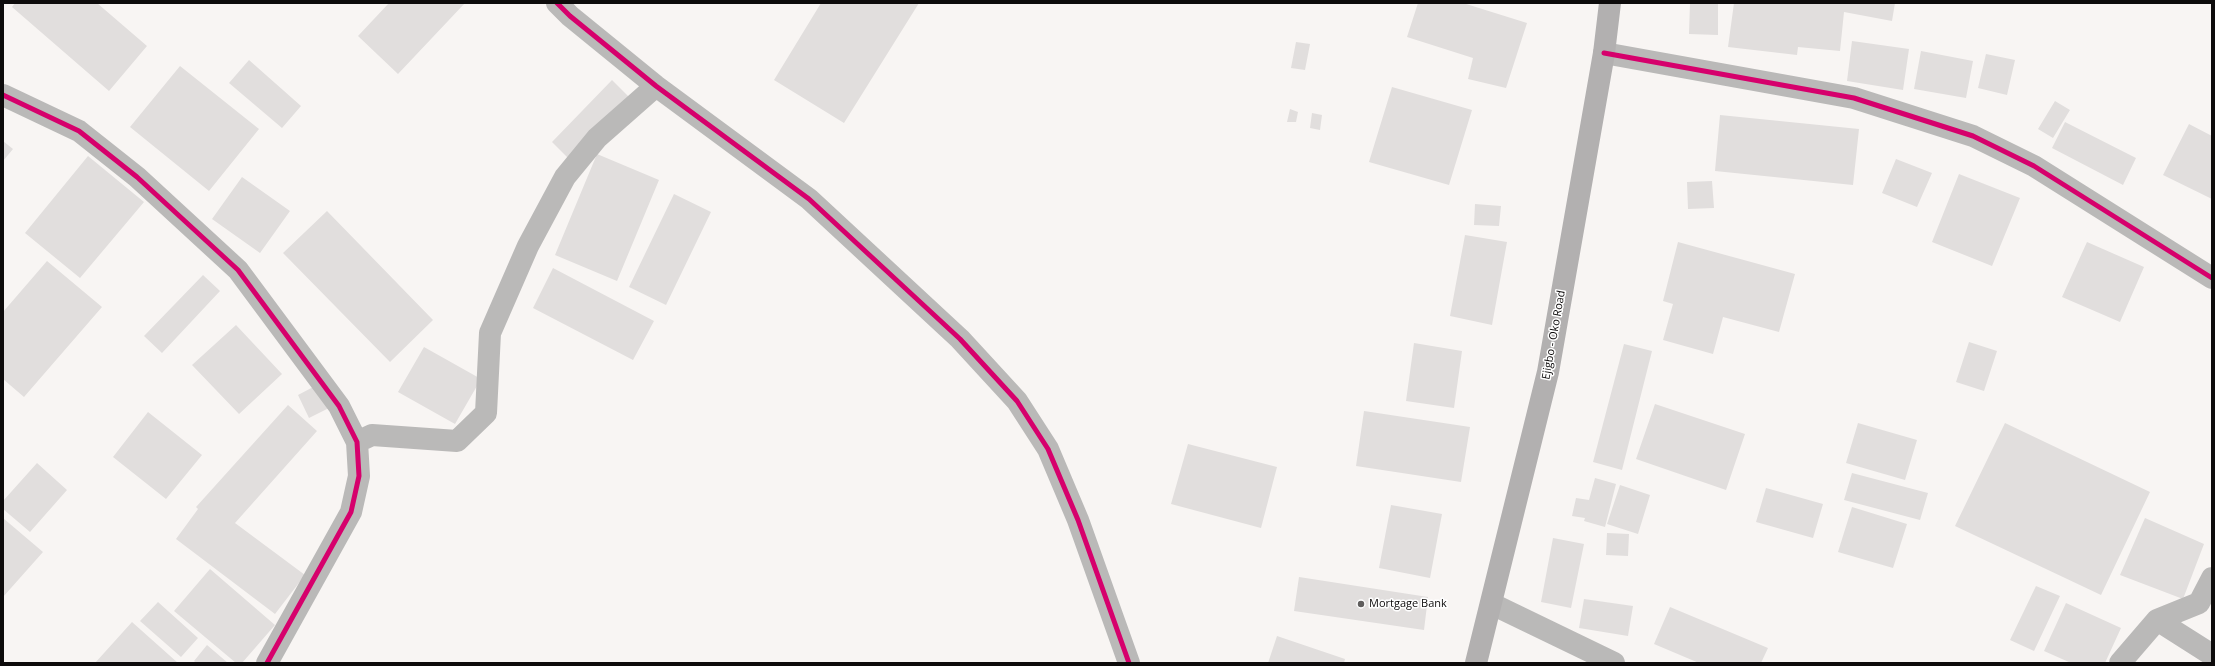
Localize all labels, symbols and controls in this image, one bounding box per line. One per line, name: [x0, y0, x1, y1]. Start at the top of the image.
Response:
street label: Ejigbo - Oko Road: [1540, 289, 1568, 381]
place label: Mortgage Bank: [1369, 597, 1447, 611]
marker: Mortgage Bank: [1356, 599, 1366, 609]

